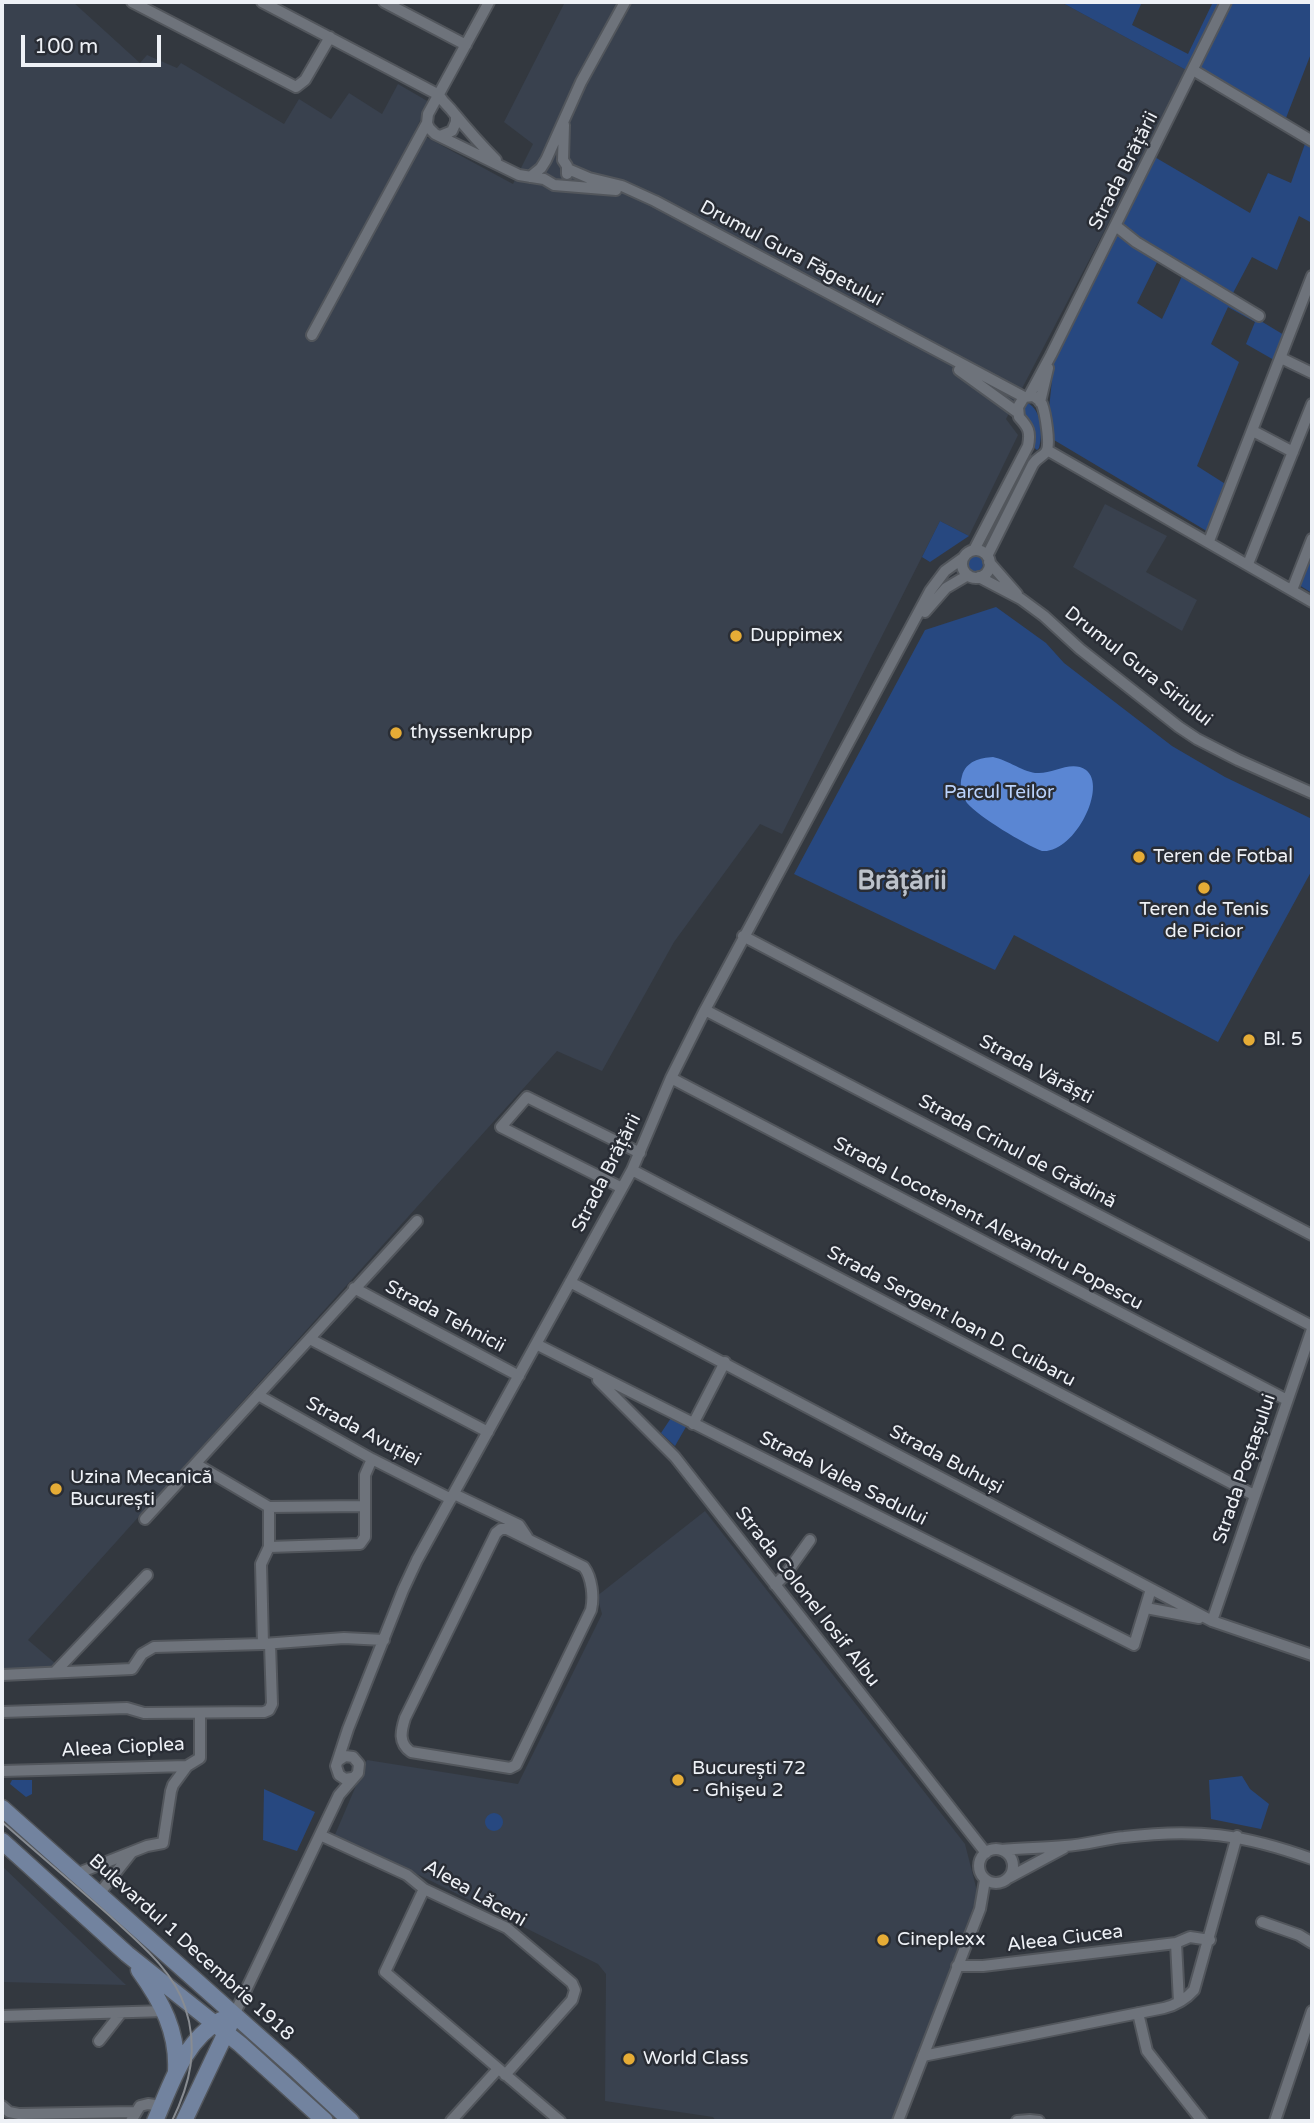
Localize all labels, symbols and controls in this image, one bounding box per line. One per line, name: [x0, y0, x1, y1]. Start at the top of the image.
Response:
scale bar: [24, 21, 164, 65]
text: 100 m: [34, 34, 98, 59]
street label: Strada Brățării: [1084, 108, 1164, 234]
street label: Drumul Gura Făgetului: [696, 196, 886, 312]
street label: Drumul Gura Siriului: [1060, 602, 1216, 732]
place label: Duppimex: [750, 625, 843, 647]
marker: Duppimex: [728, 628, 744, 644]
place label: thyssenkrupp: [410, 722, 533, 744]
marker: thyssenkrupp: [388, 725, 404, 741]
park label: Parcul Teilor: [944, 782, 1054, 804]
place label: Teren de Fotbal: [1153, 846, 1293, 868]
marker: Teren de Fotbal: [1131, 849, 1147, 865]
district label: Brățării: [857, 866, 947, 898]
marker: Teren de Tenis de Picior: [1196, 880, 1212, 896]
place label: Teren de Tenis de Picior: [1139, 899, 1269, 943]
place label: Bl. 5: [1263, 1029, 1303, 1051]
street label: Strada Vărăști: [975, 1030, 1097, 1110]
marker: Bl. 5: [1241, 1032, 1257, 1048]
street label: Strada Crinul de Grădină: [914, 1090, 1120, 1214]
street label: Strada Brățării: [567, 1110, 647, 1236]
street label: Strada Locotenent Alexandru Popescu: [829, 1132, 1147, 1316]
street label: Strada Sergent Ioan D. Cuibaru: [823, 1242, 1079, 1392]
street label: Strada Tehnicii: [381, 1276, 509, 1358]
street label: Strada Poștașului: [1209, 1391, 1281, 1547]
street label: Strada Avuției: [302, 1392, 424, 1472]
street label: Strada Buhuși: [885, 1420, 1007, 1500]
street label: Strada Valea Sadului: [755, 1427, 931, 1531]
place label: Uzina Mecanică București: [70, 1467, 213, 1511]
marker: Uzina Mecanică București: [48, 1481, 64, 1497]
street label: Strada Colonel Iosif Albu: [730, 1503, 884, 1691]
street label: Aleea Cioplea: [61, 1733, 185, 1763]
place label: Bucureşti 72 - Ghişeu 2: [692, 1758, 806, 1802]
marker: Bucureşti 72 - Ghişeu 2: [670, 1772, 686, 1788]
street label: Bulevardul 1 Decembrie 1918: [84, 1850, 298, 2046]
street label: Aleea Lăceni: [420, 1855, 530, 1933]
street label: Aleea Ciucea: [1006, 1921, 1124, 1957]
place label: Cineplexx: [897, 1929, 985, 1951]
marker: Cineplexx: [875, 1932, 891, 1948]
place label: World Class: [643, 2048, 749, 2070]
marker: World Class: [621, 2051, 637, 2067]

